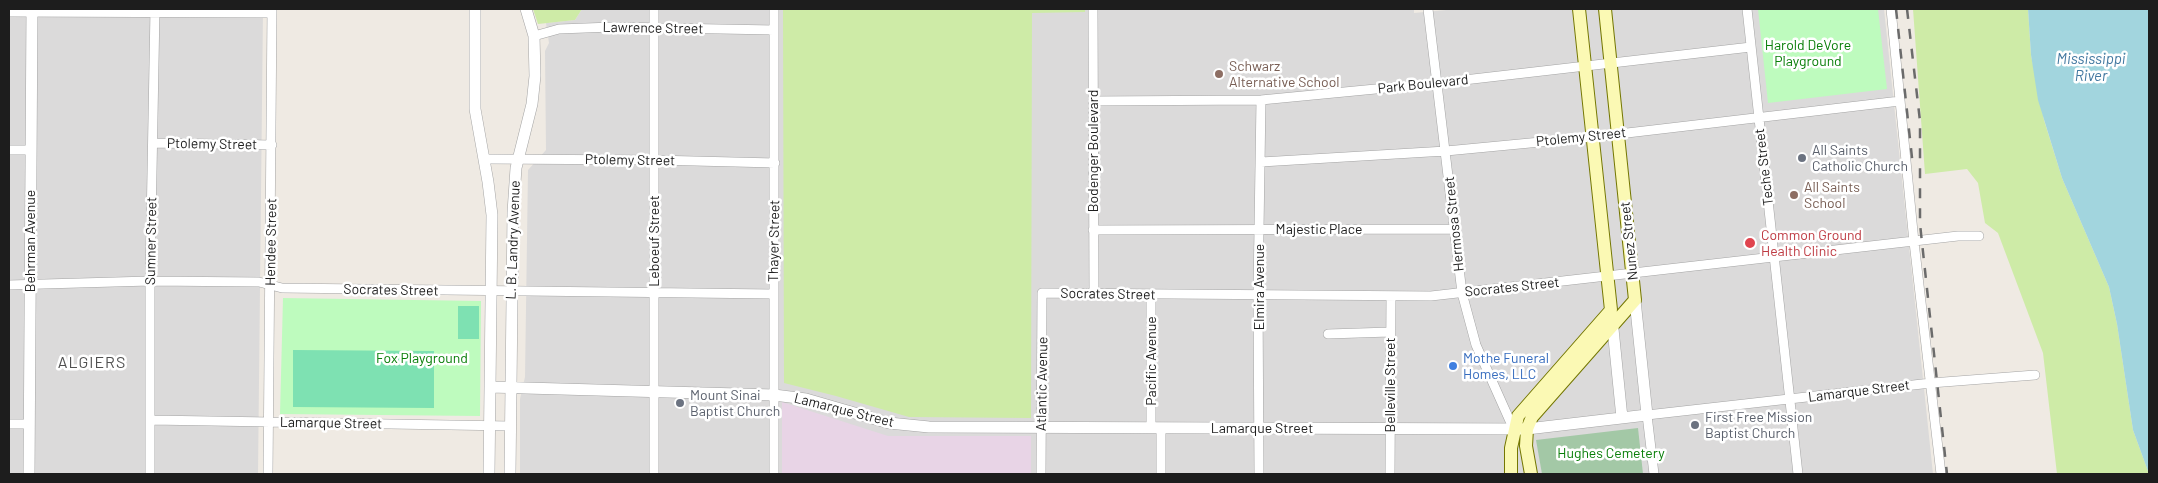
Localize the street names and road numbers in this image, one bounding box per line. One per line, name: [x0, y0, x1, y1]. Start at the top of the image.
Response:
street label: Lawrence Street: [602, 19, 704, 37]
street label: Park Boulevard: [1377, 71, 1469, 97]
street label: Bodenger Boulevard: [1085, 90, 1101, 212]
street label: Ptolemy Street: [1535, 124, 1627, 150]
street label: Teche Street: [1751, 127, 1777, 207]
street label: Ptolemy Street: [167, 135, 257, 153]
street label: Ptolemy Street: [585, 151, 675, 169]
street label: Hermosa Street: [1441, 176, 1467, 272]
street label: L. B. Landry Avenue: [503, 180, 523, 300]
street label: Behrman Avenue: [22, 190, 38, 292]
street label: Leboeuf Street: [646, 195, 662, 287]
street label: Sumner Street: [142, 197, 160, 285]
street label: Hendee Street: [262, 198, 280, 286]
street label: Thayer Street: [765, 200, 783, 282]
street label: Nunez Street: [1617, 201, 1641, 281]
street label: Majestic Place: [1276, 221, 1362, 237]
street label: Elmira Avenue: [1251, 244, 1267, 330]
street label: Socrates Street: [1464, 274, 1560, 300]
street label: Socrates Street: [343, 281, 439, 299]
street label: Socrates Street: [1060, 285, 1156, 303]
street label: Pacific Avenue: [1143, 316, 1159, 406]
street label: Atlantic Avenue: [1033, 337, 1051, 431]
street label: Belleville Street: [1382, 337, 1398, 433]
street label: Lamarque Street: [1807, 376, 1911, 406]
street label: Lamarque Street: [792, 389, 896, 431]
street label: Lamarque Street: [280, 414, 382, 432]
street label: Lamarque Street: [1211, 420, 1313, 436]

